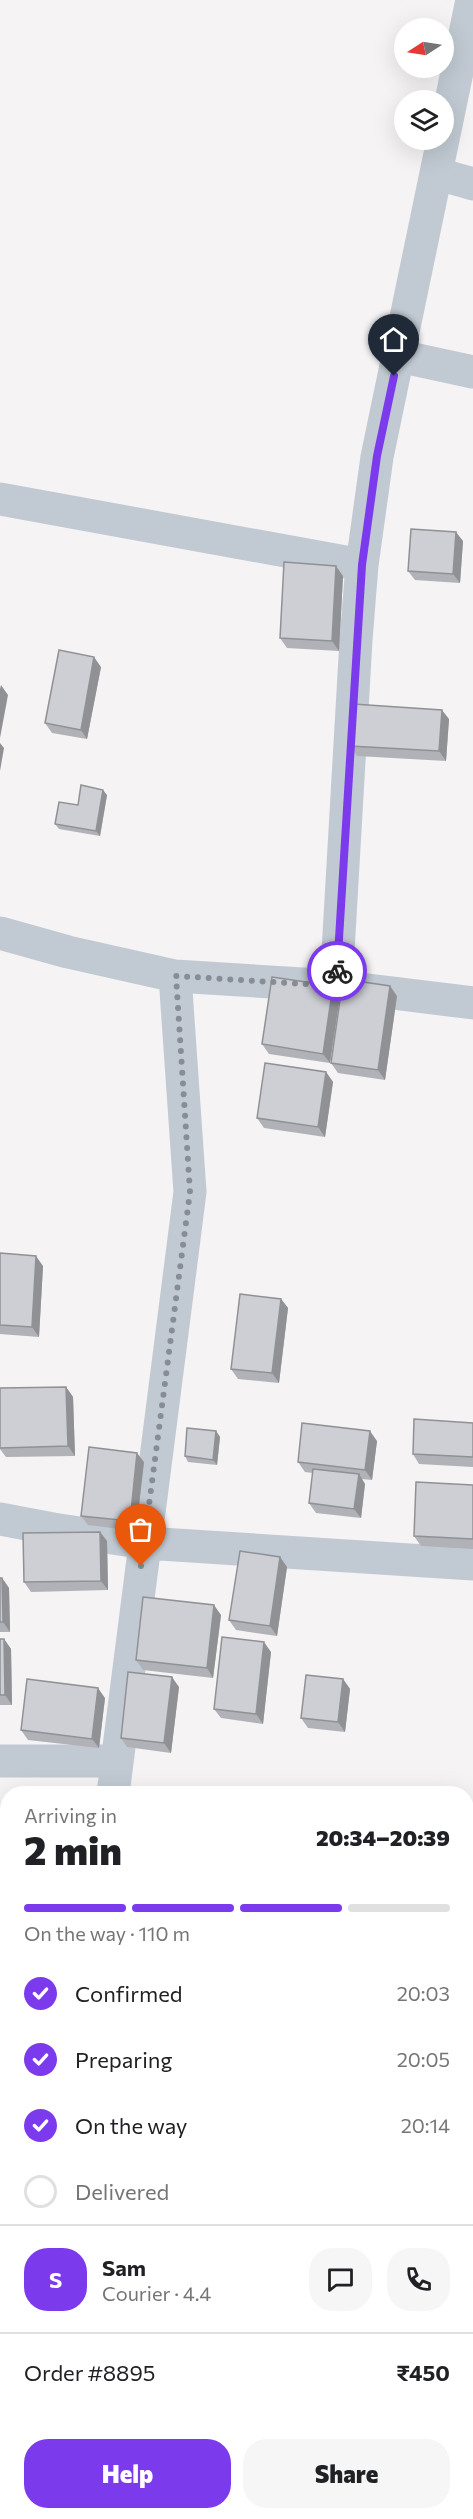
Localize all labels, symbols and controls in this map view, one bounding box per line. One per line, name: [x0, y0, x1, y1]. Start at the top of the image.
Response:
north arrow: [394, 18, 454, 78]
map controls: [394, 18, 454, 150]
button: layers: [394, 90, 454, 150]
pin: [368, 314, 419, 376]
icon: home: [377, 323, 410, 356]
courier: [307, 941, 367, 1001]
icon: bike: [321, 955, 354, 988]
pin: [115, 1504, 166, 1566]
icon: bag: [124, 1513, 157, 1546]
text: Arriving in: [24, 1803, 117, 1827]
text: 20:34–20:39: [316, 1824, 450, 1851]
text: 2 min: [24, 1825, 122, 1873]
text: On the way · 110 m: [24, 1921, 190, 1945]
icon: check: [24, 1977, 57, 2010]
text: Confirmed: [75, 1980, 182, 2007]
text: 20:03: [397, 1981, 450, 2005]
icon: check: [24, 2043, 57, 2076]
text: Preparing: [75, 2046, 172, 2073]
text: 20:05: [397, 2047, 450, 2071]
icon: check: [24, 2109, 57, 2142]
text: On the way: [75, 2112, 187, 2139]
text: 20:14: [401, 2113, 450, 2137]
text: Delivered: [75, 2178, 169, 2205]
button: chat: [309, 2248, 372, 2311]
button: phone: [387, 2248, 450, 2311]
text: Sam: [102, 2254, 146, 2281]
text: S: [49, 2266, 62, 2293]
text: Courier · 4.4: [102, 2281, 211, 2305]
text: Order #8895: [24, 2359, 155, 2386]
text: ₹450: [396, 2359, 450, 2386]
button: Help: [24, 2439, 231, 2508]
button: Share: [243, 2439, 450, 2508]

